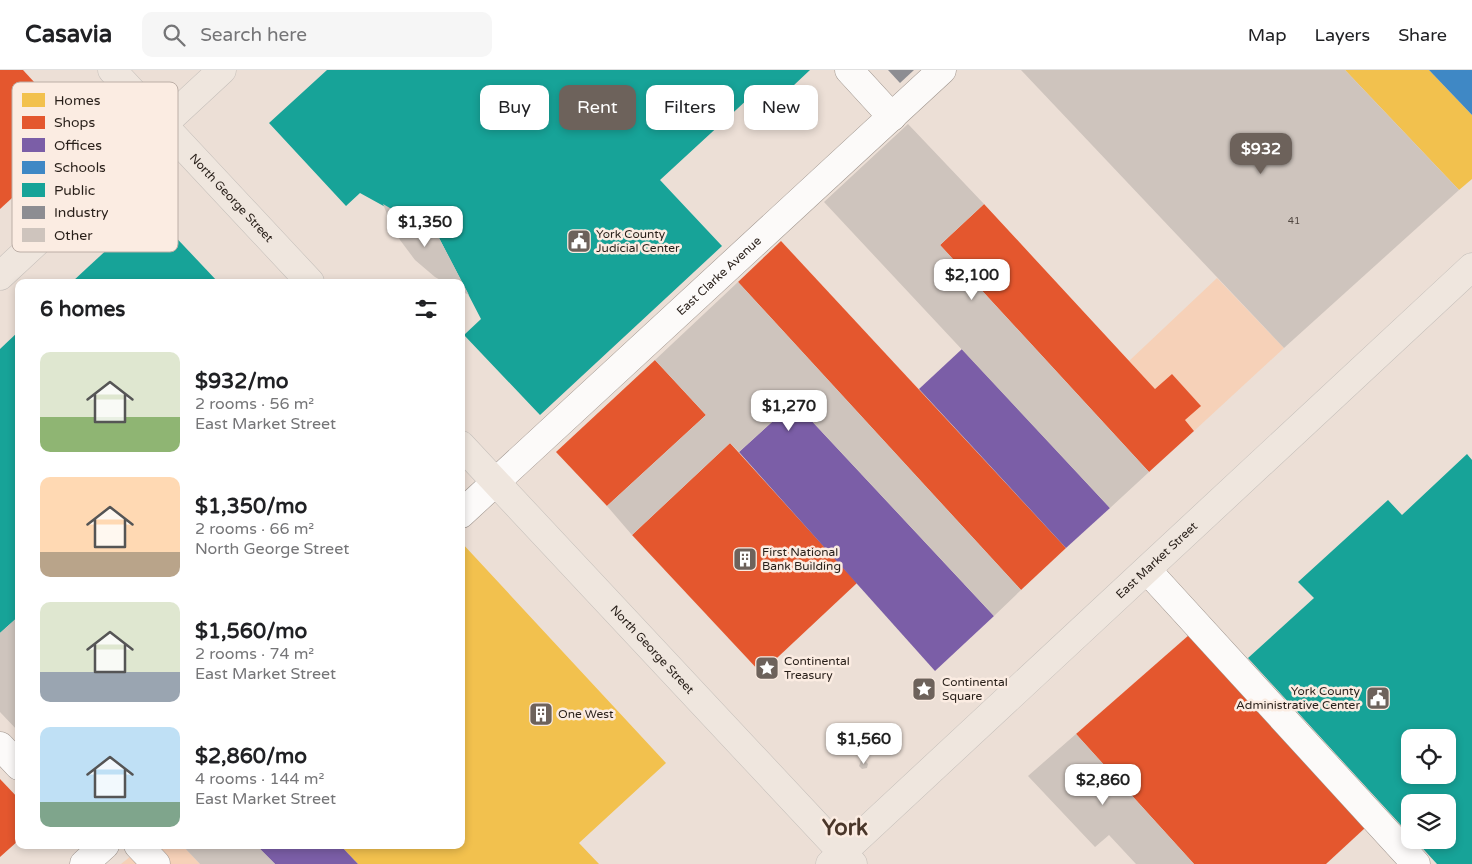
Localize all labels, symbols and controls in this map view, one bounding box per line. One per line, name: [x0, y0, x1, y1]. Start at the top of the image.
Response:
search box: [142, 12, 492, 57]
text: Casavia: [25, 20, 112, 49]
icon: search: [160, 21, 188, 49]
text: Search here: [200, 24, 307, 46]
text: Map: [1248, 24, 1287, 46]
text: Layers: [1315, 24, 1370, 46]
text: Share: [1398, 24, 1447, 46]
legend: [12, 82, 178, 252]
chip: Buy: [480, 85, 549, 130]
chip: Rent: [559, 85, 636, 130]
chip: Filters: [646, 85, 734, 130]
chip: New: [744, 85, 818, 130]
text: Homes: [54, 92, 101, 109]
text: Shops: [54, 114, 95, 131]
pin: $932: [1231, 132, 1291, 175]
text: Offices: [54, 137, 102, 154]
text: $932: [1241, 139, 1281, 159]
street label: North George Street: [187, 151, 276, 245]
text: Schools: [54, 159, 106, 176]
text: Public: [54, 182, 95, 199]
text: Industry: [54, 204, 109, 221]
pin: $1,350: [384, 206, 466, 248]
text: $1,350: [398, 212, 452, 232]
house number: 41: [1288, 215, 1300, 227]
text: Other: [54, 227, 93, 244]
place label: York County Judicial Center: [596, 227, 680, 255]
public building icon: York County Judicial Center: [566, 228, 592, 254]
street label: East Clarke Avenue: [674, 233, 764, 318]
pin: $2,100: [931, 258, 1013, 301]
text: $2,100: [945, 265, 999, 285]
icon: filters: [412, 295, 440, 323]
text: 6 homes: [40, 297, 125, 322]
text: $932/mo: [195, 369, 289, 394]
icon: home: [80, 372, 140, 432]
pin: $1,270: [748, 390, 830, 432]
text: 2 rooms · 56 m²: [195, 394, 314, 414]
text: $1,270: [762, 396, 816, 416]
text: East Market Street: [195, 414, 336, 434]
text: $1,350/mo: [195, 494, 307, 519]
icon: home: [80, 497, 140, 557]
text: 2 rooms · 66 m²: [195, 519, 314, 539]
street label: East Market Street: [1113, 519, 1200, 602]
text: North George Street: [195, 539, 349, 559]
place label: First National Bank Building: [762, 545, 841, 573]
building icon: First National Bank Building: [732, 546, 758, 572]
street label: North George Street: [608, 602, 697, 697]
text: $1,560/mo: [195, 619, 307, 644]
icon: home: [80, 622, 140, 682]
text: 2 rooms · 74 m²: [195, 644, 314, 664]
place label: Continental Treasury: [784, 654, 850, 682]
place icon: Continental Treasury: [754, 655, 780, 681]
text: East Market Street: [195, 664, 336, 684]
place label: Continental Square: [942, 675, 1008, 703]
place icon: Continental Square: [911, 676, 937, 702]
place label: York County Administrative Center: [1236, 684, 1361, 712]
public building icon: York County Administrative Center: [1365, 685, 1391, 711]
building icon: One West: [528, 701, 554, 727]
place label: One West: [558, 707, 614, 721]
pin: $1,560: [823, 722, 905, 765]
text: $1,560: [837, 729, 891, 749]
map controls: [1401, 729, 1456, 849]
button: locate: [1401, 729, 1456, 784]
text: $2,860/mo: [195, 744, 307, 769]
icon: home: [80, 747, 140, 807]
pin: $2,860: [1062, 764, 1144, 806]
text: 4 rooms · 144 m²: [195, 769, 324, 789]
text: $2,860: [1076, 770, 1130, 790]
text: East Market Street: [195, 789, 336, 809]
button: layers: [1401, 794, 1456, 849]
district label: York: [822, 815, 868, 841]

